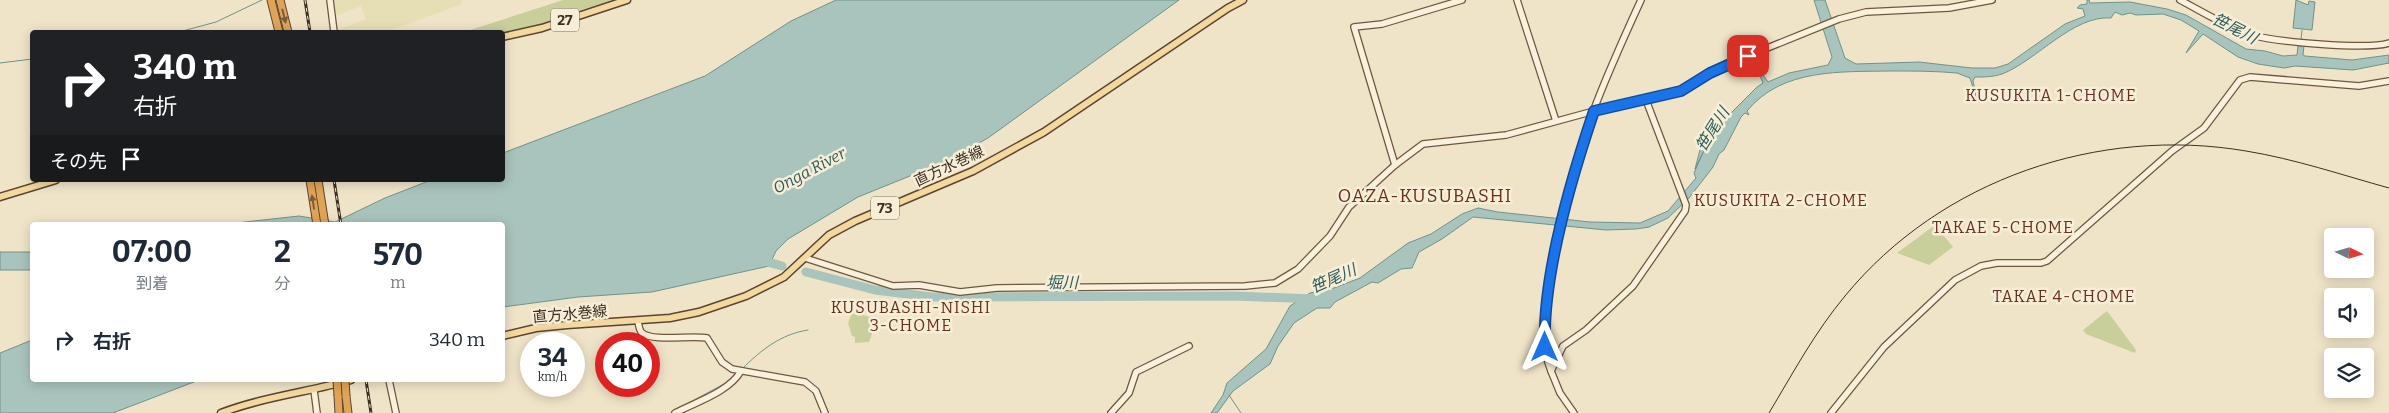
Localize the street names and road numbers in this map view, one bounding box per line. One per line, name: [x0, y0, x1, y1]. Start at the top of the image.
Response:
road number: 27: [551, 8, 579, 32]
street label: 直方水巻線: [911, 142, 987, 190]
road number: 73: [871, 197, 899, 220]
street label: 直方水巻線: [532, 302, 608, 326]

